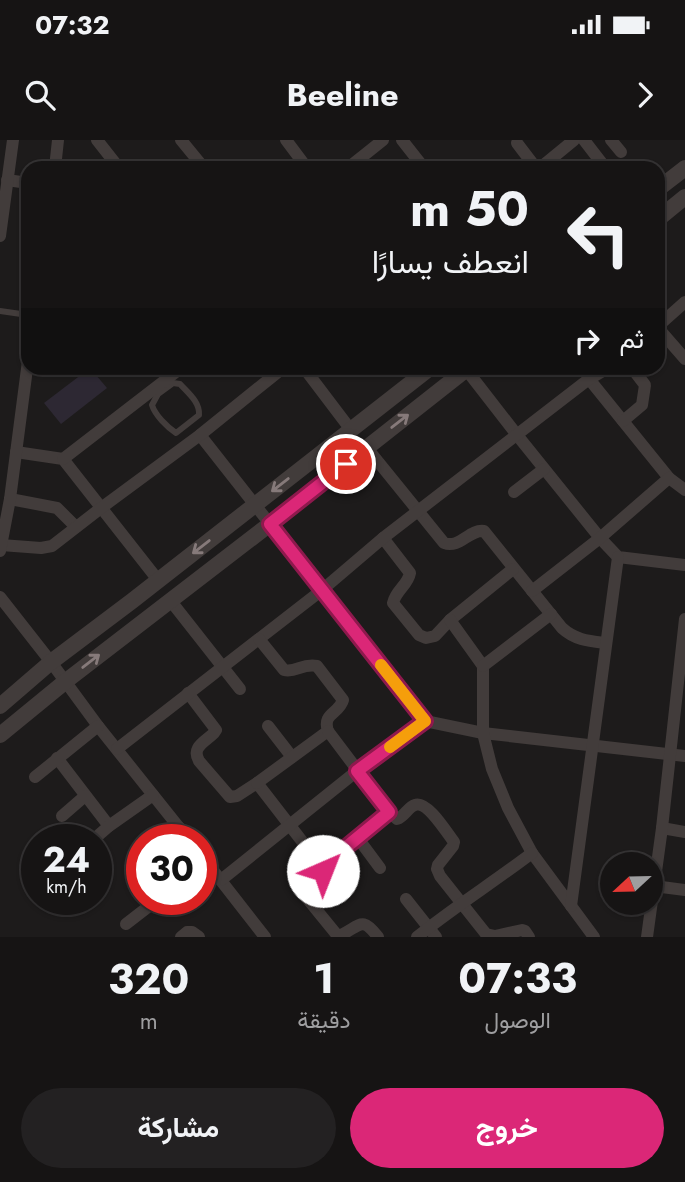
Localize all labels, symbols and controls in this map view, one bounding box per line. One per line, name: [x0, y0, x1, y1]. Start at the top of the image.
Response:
text: 07:32: [35, 6, 109, 44]
text: Beeline: [286, 72, 399, 118]
icon: search: [21, 76, 59, 114]
icon: forward: [626, 76, 664, 114]
text: 50 m: [410, 174, 529, 244]
icon: left: [553, 189, 644, 280]
text: انعطف يسارًا: [372, 239, 529, 285]
text: ثم: [620, 320, 644, 358]
icon: right: [568, 322, 606, 360]
one-way arrow: [391, 414, 409, 429]
pin: [316, 434, 376, 494]
icon: arrive: [327, 445, 365, 483]
one-way arrow: [271, 478, 289, 493]
one-way arrow: [192, 540, 210, 555]
one-way arrow: [82, 654, 100, 669]
speed limit sign: 30: [126, 824, 217, 915]
position arrow: [286, 834, 360, 908]
text: 24: [43, 835, 90, 885]
north arrow: [600, 852, 663, 915]
map controls: [600, 852, 663, 915]
text: km/h: [46, 874, 87, 900]
text: 1: [313, 948, 335, 1009]
text: 07:33: [458, 948, 577, 1009]
text: 320: [108, 949, 189, 1010]
text: دقيقة: [297, 1003, 350, 1037]
text: الوصول: [485, 1003, 551, 1037]
text: m: [140, 1004, 158, 1038]
button: مشاركة: [21, 1088, 336, 1168]
button: خروج: [350, 1088, 664, 1168]

